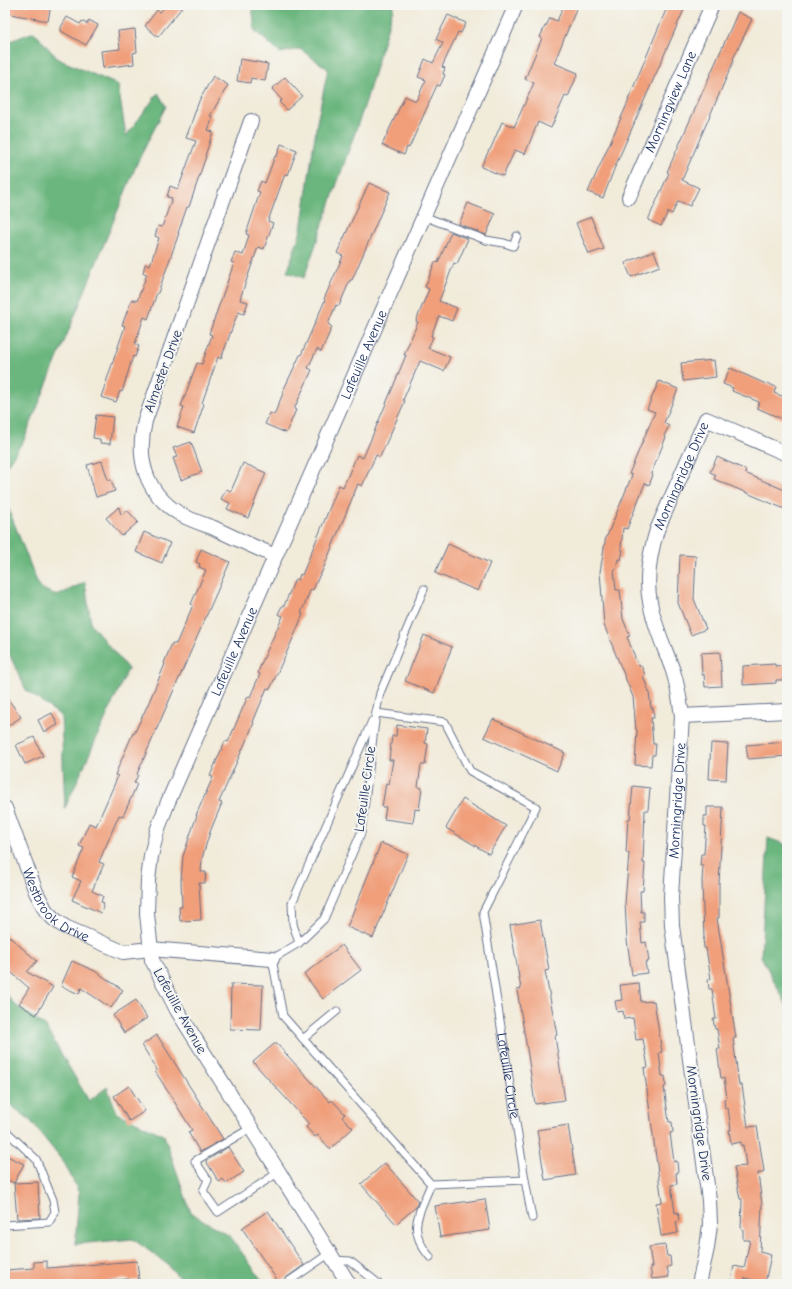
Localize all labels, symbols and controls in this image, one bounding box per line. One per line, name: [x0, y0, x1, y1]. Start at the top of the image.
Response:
street label: Morningview Lane: [641, 48, 700, 155]
street label: Lafeuille Avenue: [337, 307, 390, 402]
street label: Almester Drive: [140, 327, 186, 415]
street label: Morningridge Drive: [650, 419, 712, 532]
street label: Lafeuille Avenue: [207, 604, 261, 699]
street label: Morningridge Drive: [665, 742, 689, 859]
street label: Lafeuille Circle: [351, 745, 379, 833]
street label: Westbrook Drive: [19, 865, 92, 945]
street label: Lafeuille Avenue: [149, 965, 211, 1057]
street label: Lafeuille Circle: [494, 1031, 524, 1120]
street label: Morningridge Drive: [682, 1064, 716, 1182]

